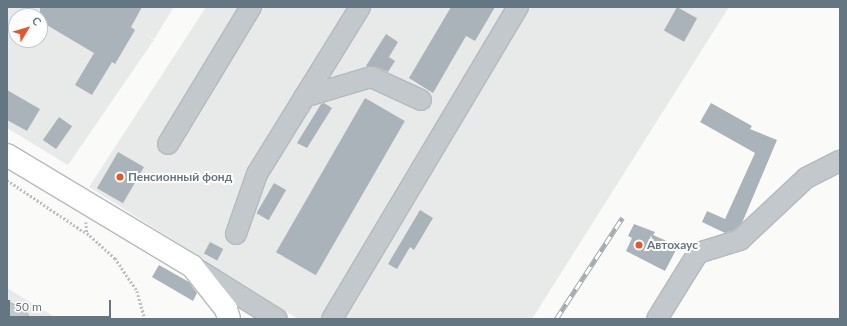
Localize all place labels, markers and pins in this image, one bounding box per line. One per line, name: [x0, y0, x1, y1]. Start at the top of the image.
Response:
place label: Пенсионный фонд: [128, 170, 232, 184]
marker: Пенсионный фонд: [115, 172, 125, 182]
place label: Автохаус: [647, 238, 698, 252]
marker: Автохаус: [634, 240, 644, 250]

